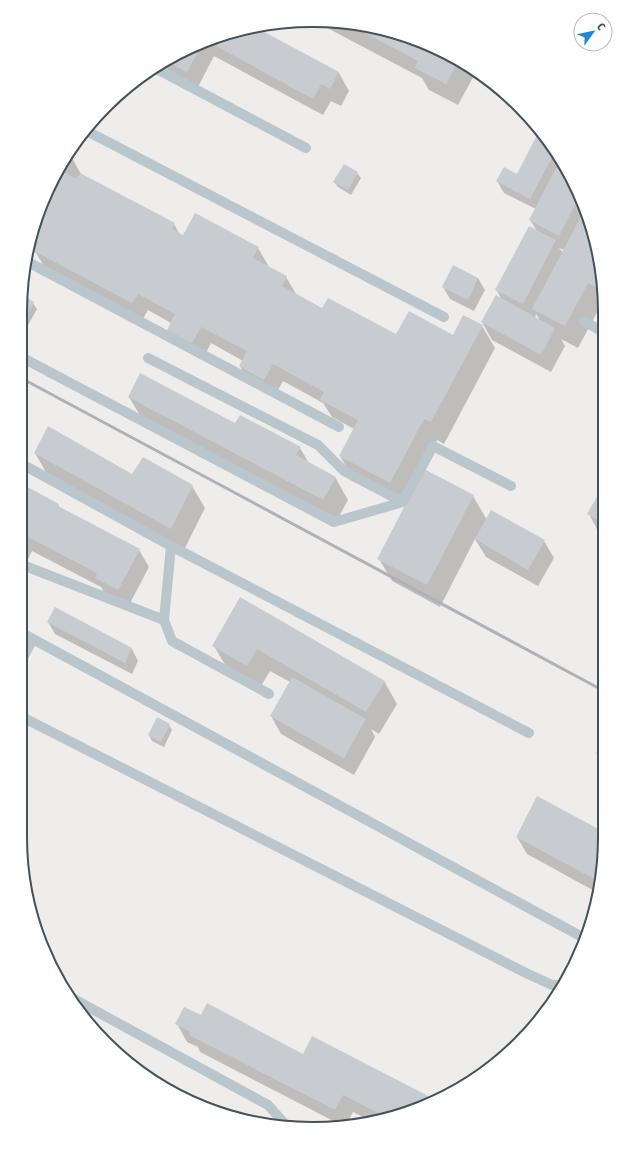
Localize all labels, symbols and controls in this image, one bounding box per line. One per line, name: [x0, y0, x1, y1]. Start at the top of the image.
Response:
north arrow: [573, 12, 613, 52]
text: С: [594, 21, 608, 33]

